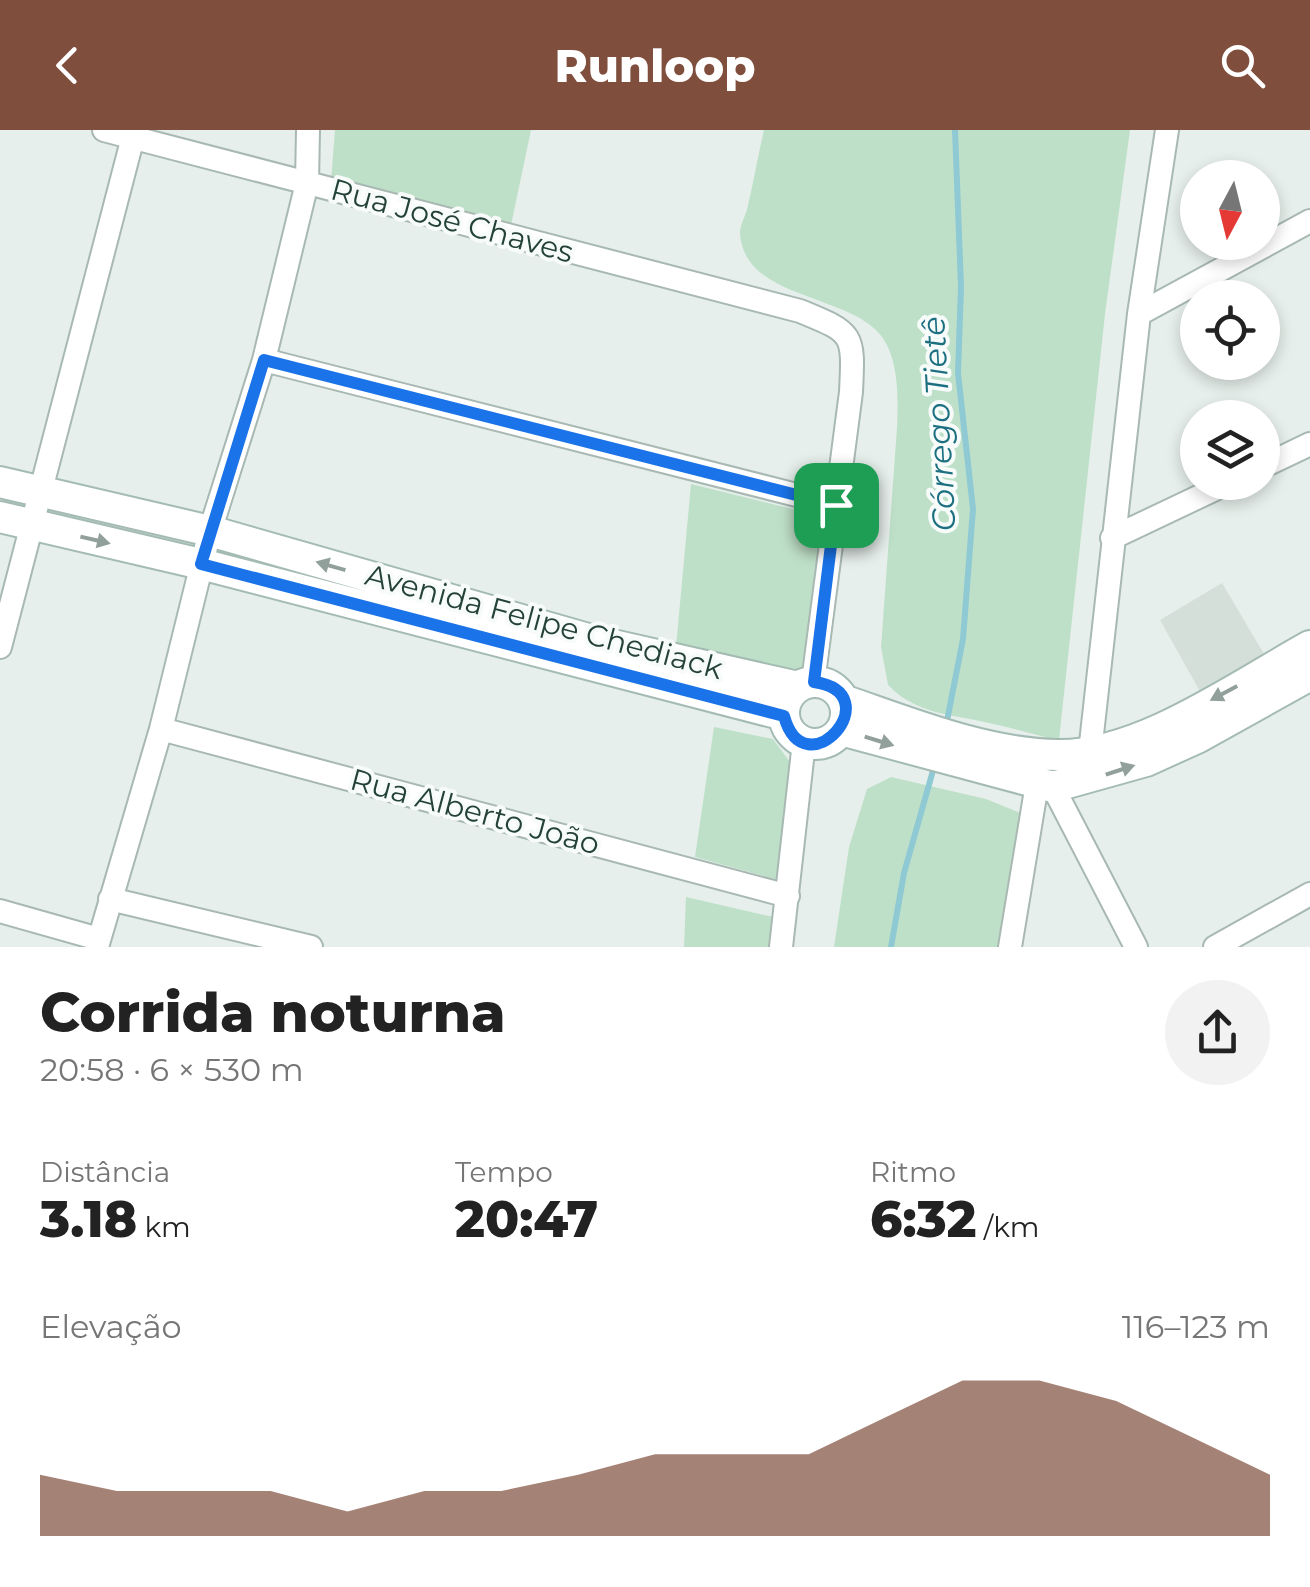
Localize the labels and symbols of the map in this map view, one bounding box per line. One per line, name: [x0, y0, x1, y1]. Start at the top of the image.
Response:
north arrow: [1180, 160, 1280, 260]
street label: Rua José Chaves: [327, 170, 577, 271]
water label: Córrego Tietê: [913, 316, 964, 532]
pin: [794, 463, 879, 548]
one-way arrow: [80, 533, 111, 548]
street label: Avenida Felipe Chediack: [361, 556, 727, 687]
one-way arrow: [316, 558, 346, 573]
one-way arrow: [1210, 684, 1239, 701]
one-way arrow: [865, 734, 895, 749]
street label: Rua Alberto João: [346, 760, 604, 863]
one-way arrow: [1106, 761, 1136, 776]

